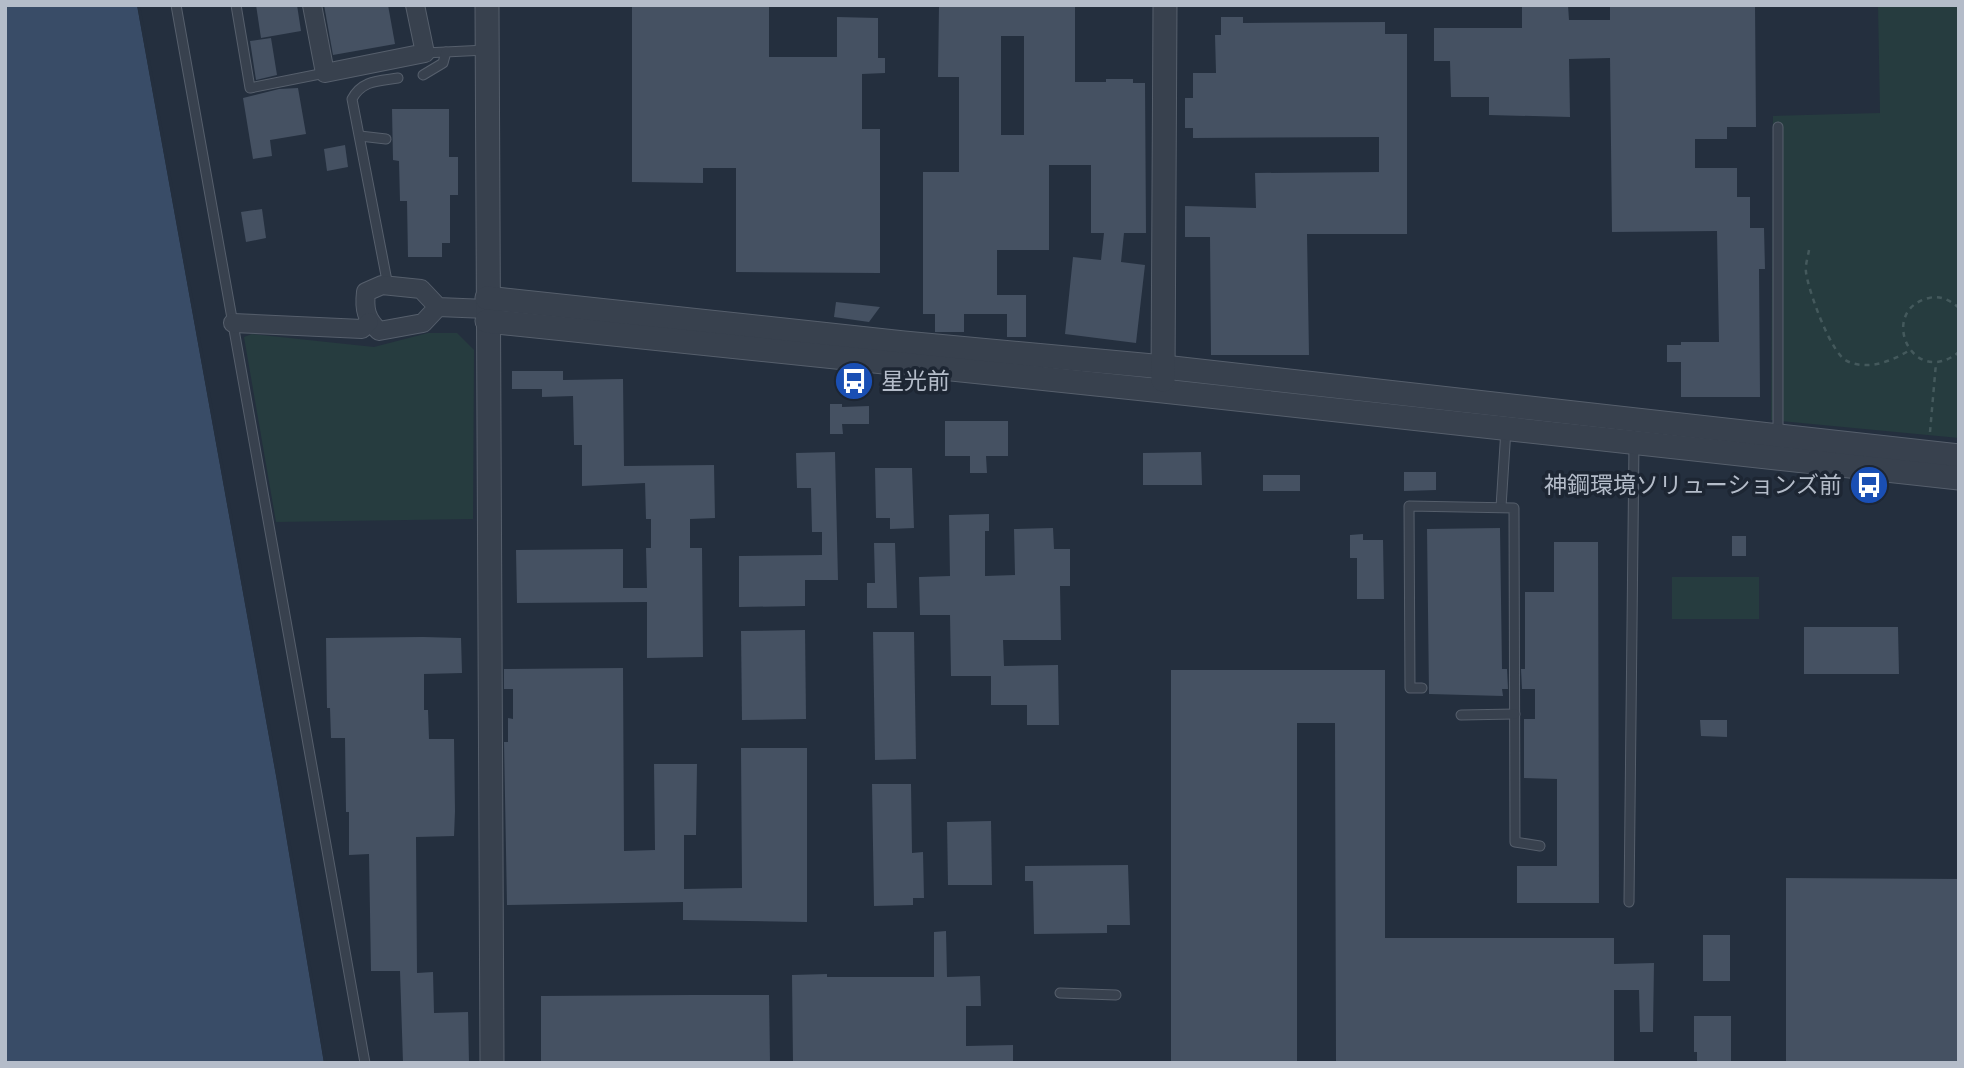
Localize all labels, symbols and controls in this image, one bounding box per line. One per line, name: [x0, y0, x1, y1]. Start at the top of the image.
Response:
bus stop icon: 星光前: [833, 360, 875, 402]
place label: 星光前: [881, 368, 950, 395]
bus stop icon: 神鋼環境ソリューションズ前: [1848, 464, 1890, 506]
place label: 神鋼環境ソリューションズ前: [1544, 472, 1842, 499]

